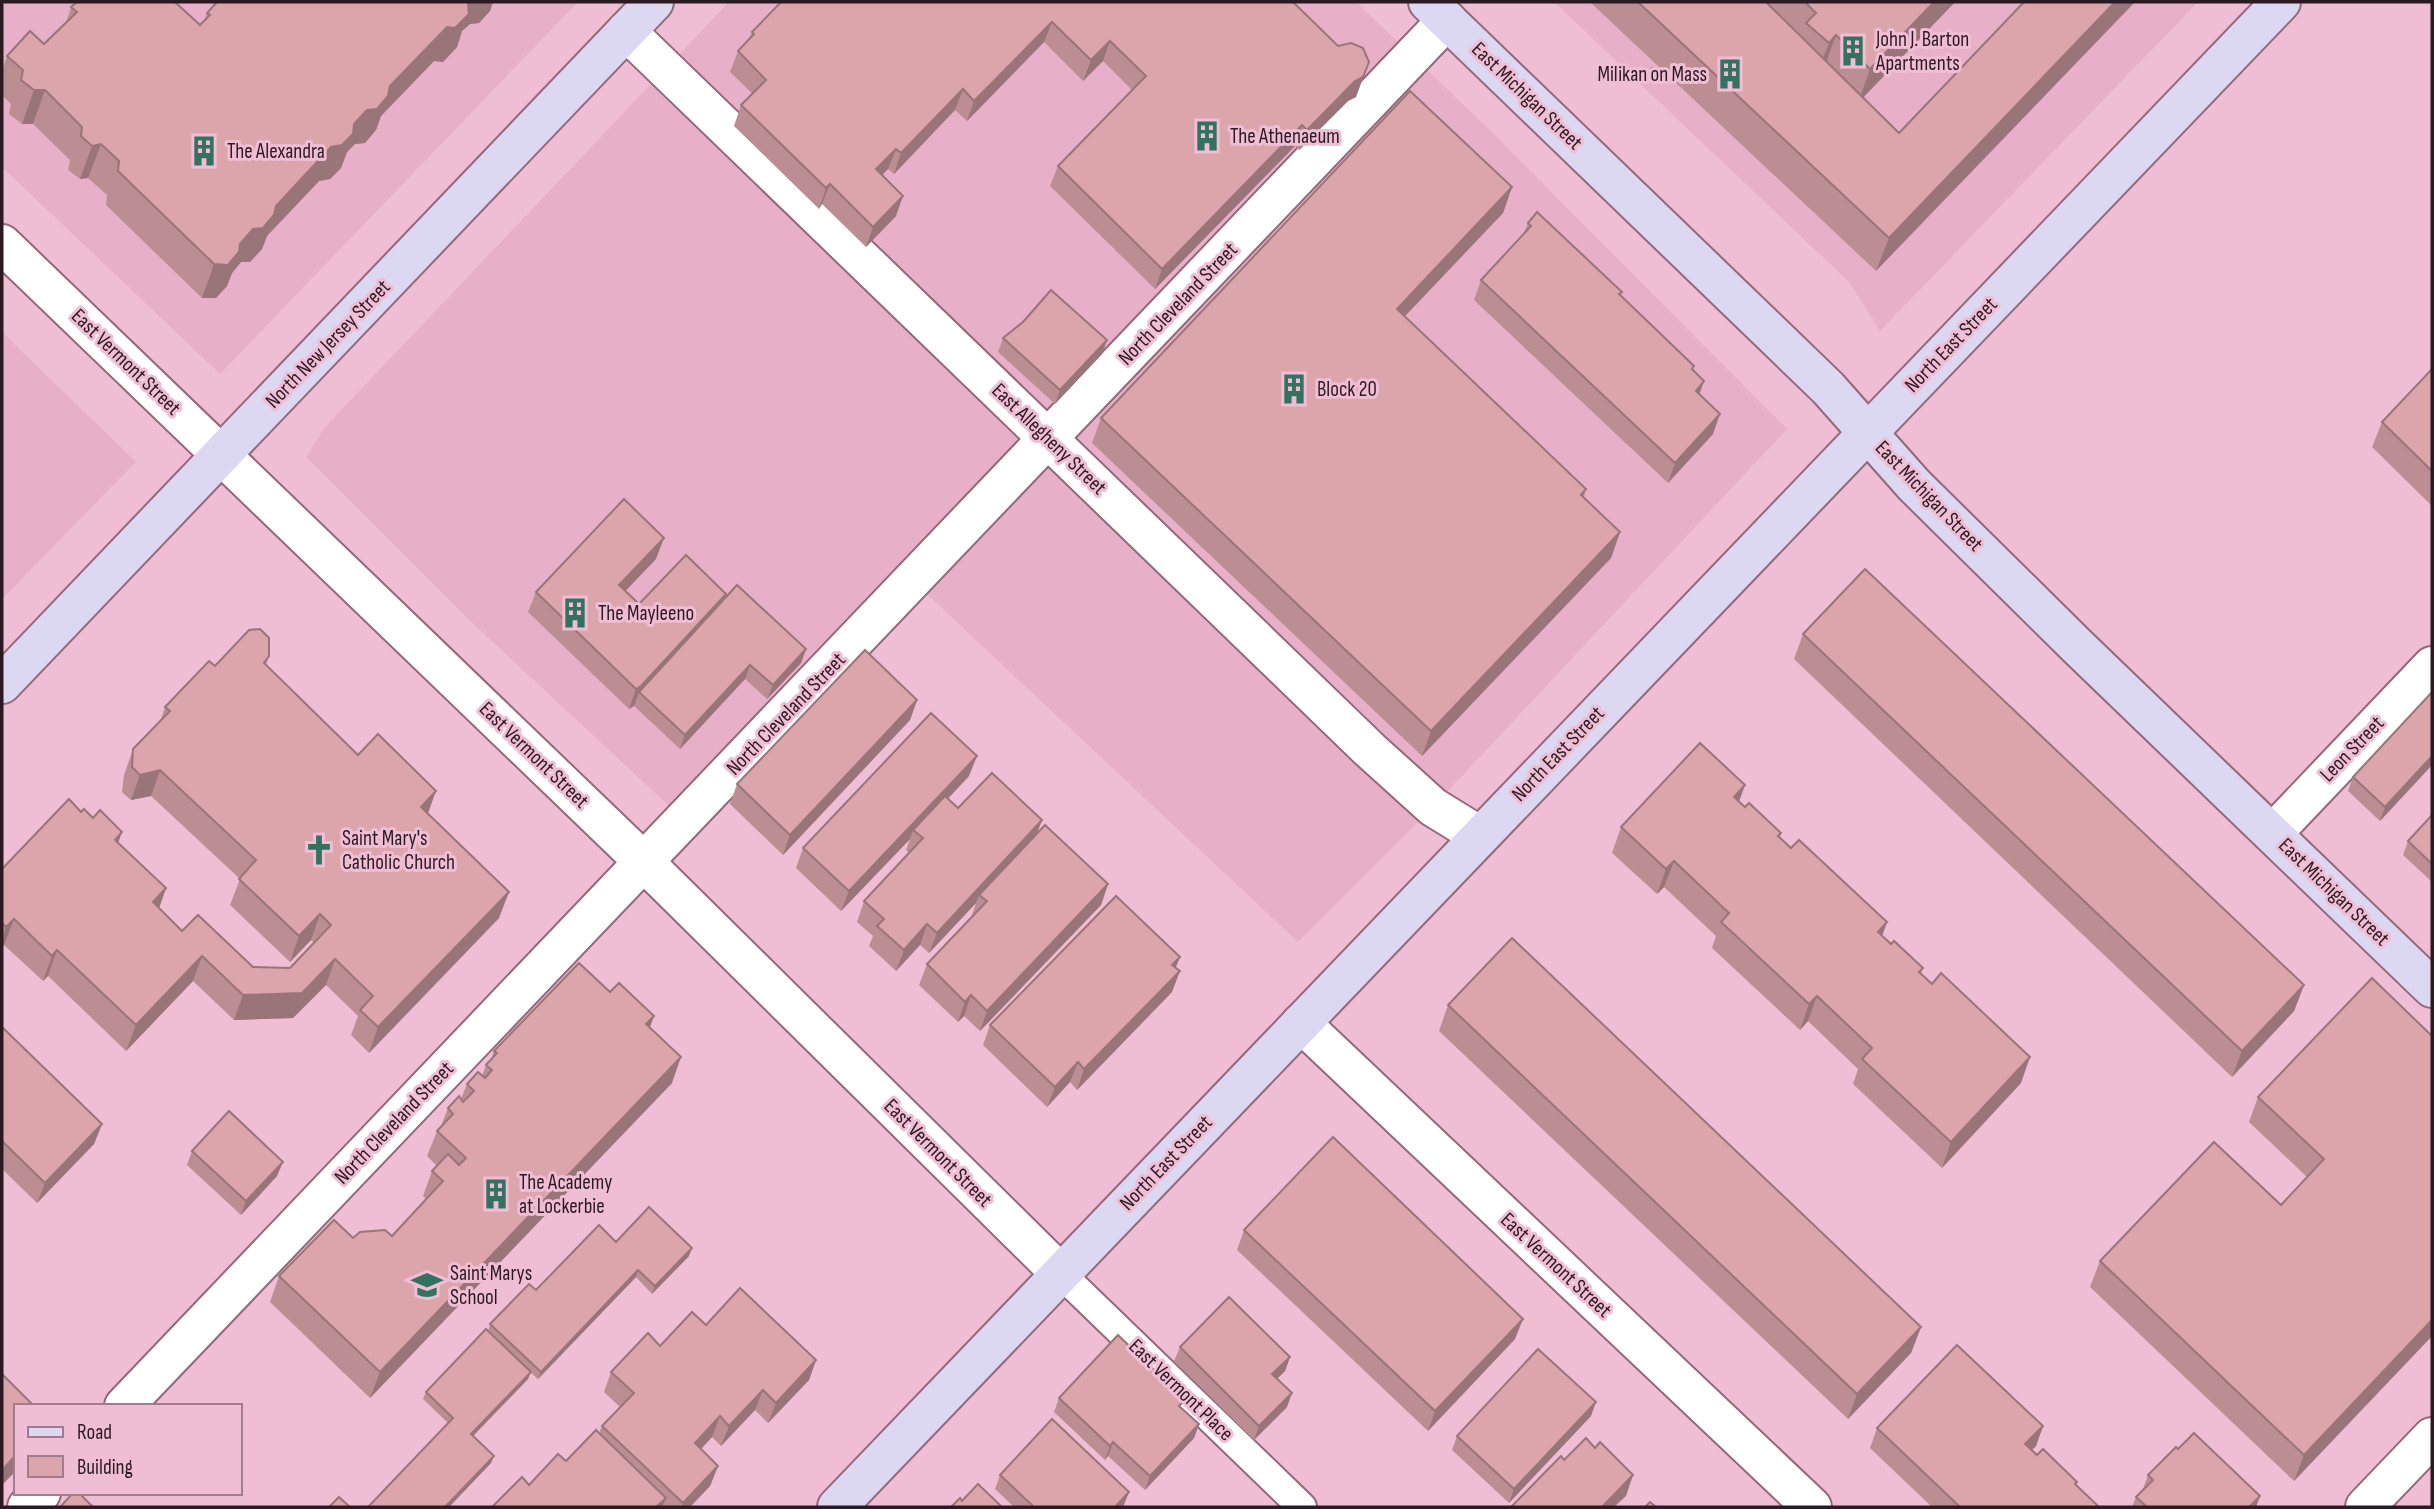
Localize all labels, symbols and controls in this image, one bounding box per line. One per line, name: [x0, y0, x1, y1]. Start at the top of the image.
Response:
place label: John J. Barton Apartments: [1875, 27, 1969, 76]
building icon: John J. Barton Apartments: [1836, 34, 1870, 68]
street label: East Michigan Street: [1466, 37, 1588, 155]
building icon: Milikan on Mass: [1713, 57, 1747, 91]
place label: Milikan on Mass: [1597, 62, 1707, 87]
building icon: The Athenaeum: [1190, 119, 1224, 153]
place label: The Athenaeum: [1230, 124, 1340, 149]
building icon: The Alexandra: [187, 134, 221, 168]
place label: The Alexandra: [227, 139, 325, 164]
street label: North Cleveland Street: [1113, 238, 1243, 370]
street label: North New Jersey Street: [260, 275, 396, 413]
street label: North East Street: [1899, 292, 2003, 398]
street label: East Vermont Street: [66, 304, 186, 420]
building icon: Block 20: [1277, 372, 1311, 406]
place label: Block 20: [1317, 377, 1377, 402]
street label: East Allegheny Street: [986, 378, 1112, 500]
street label: East Michigan Street: [1870, 435, 1988, 557]
building icon: The Mayleeno: [558, 596, 592, 630]
place label: The Mayleeno: [598, 601, 694, 626]
street label: North Cleveland Street: [721, 648, 851, 780]
street label: East Vermont Street: [474, 697, 594, 813]
street label: North East Street: [1506, 701, 1610, 807]
street label: Leon Street: [2315, 711, 2389, 787]
place label: Saint Mary's Catholic Church: [342, 826, 455, 875]
church icon: Saint Mary's Catholic Church: [302, 833, 336, 867]
street label: East Michigan Street: [2273, 833, 2395, 951]
street label: North Cleveland Street: [329, 1057, 459, 1189]
street label: East Vermont Street: [879, 1094, 997, 1212]
street label: North East Street: [1114, 1110, 1218, 1216]
place label: The Academy at Lockerbie: [519, 1170, 612, 1219]
building icon: The Academy at Lockerbie: [479, 1177, 513, 1211]
street label: East Vermont Street: [1495, 1207, 1617, 1323]
place label: Saint Marys School: [450, 1261, 532, 1310]
school or university icon: Saint Marys School: [410, 1268, 444, 1302]
street label: East Vermont Place: [1124, 1334, 1238, 1446]
legend: [14, 1404, 242, 1495]
text: Road: [77, 1420, 112, 1445]
text: Building: [77, 1455, 133, 1480]

